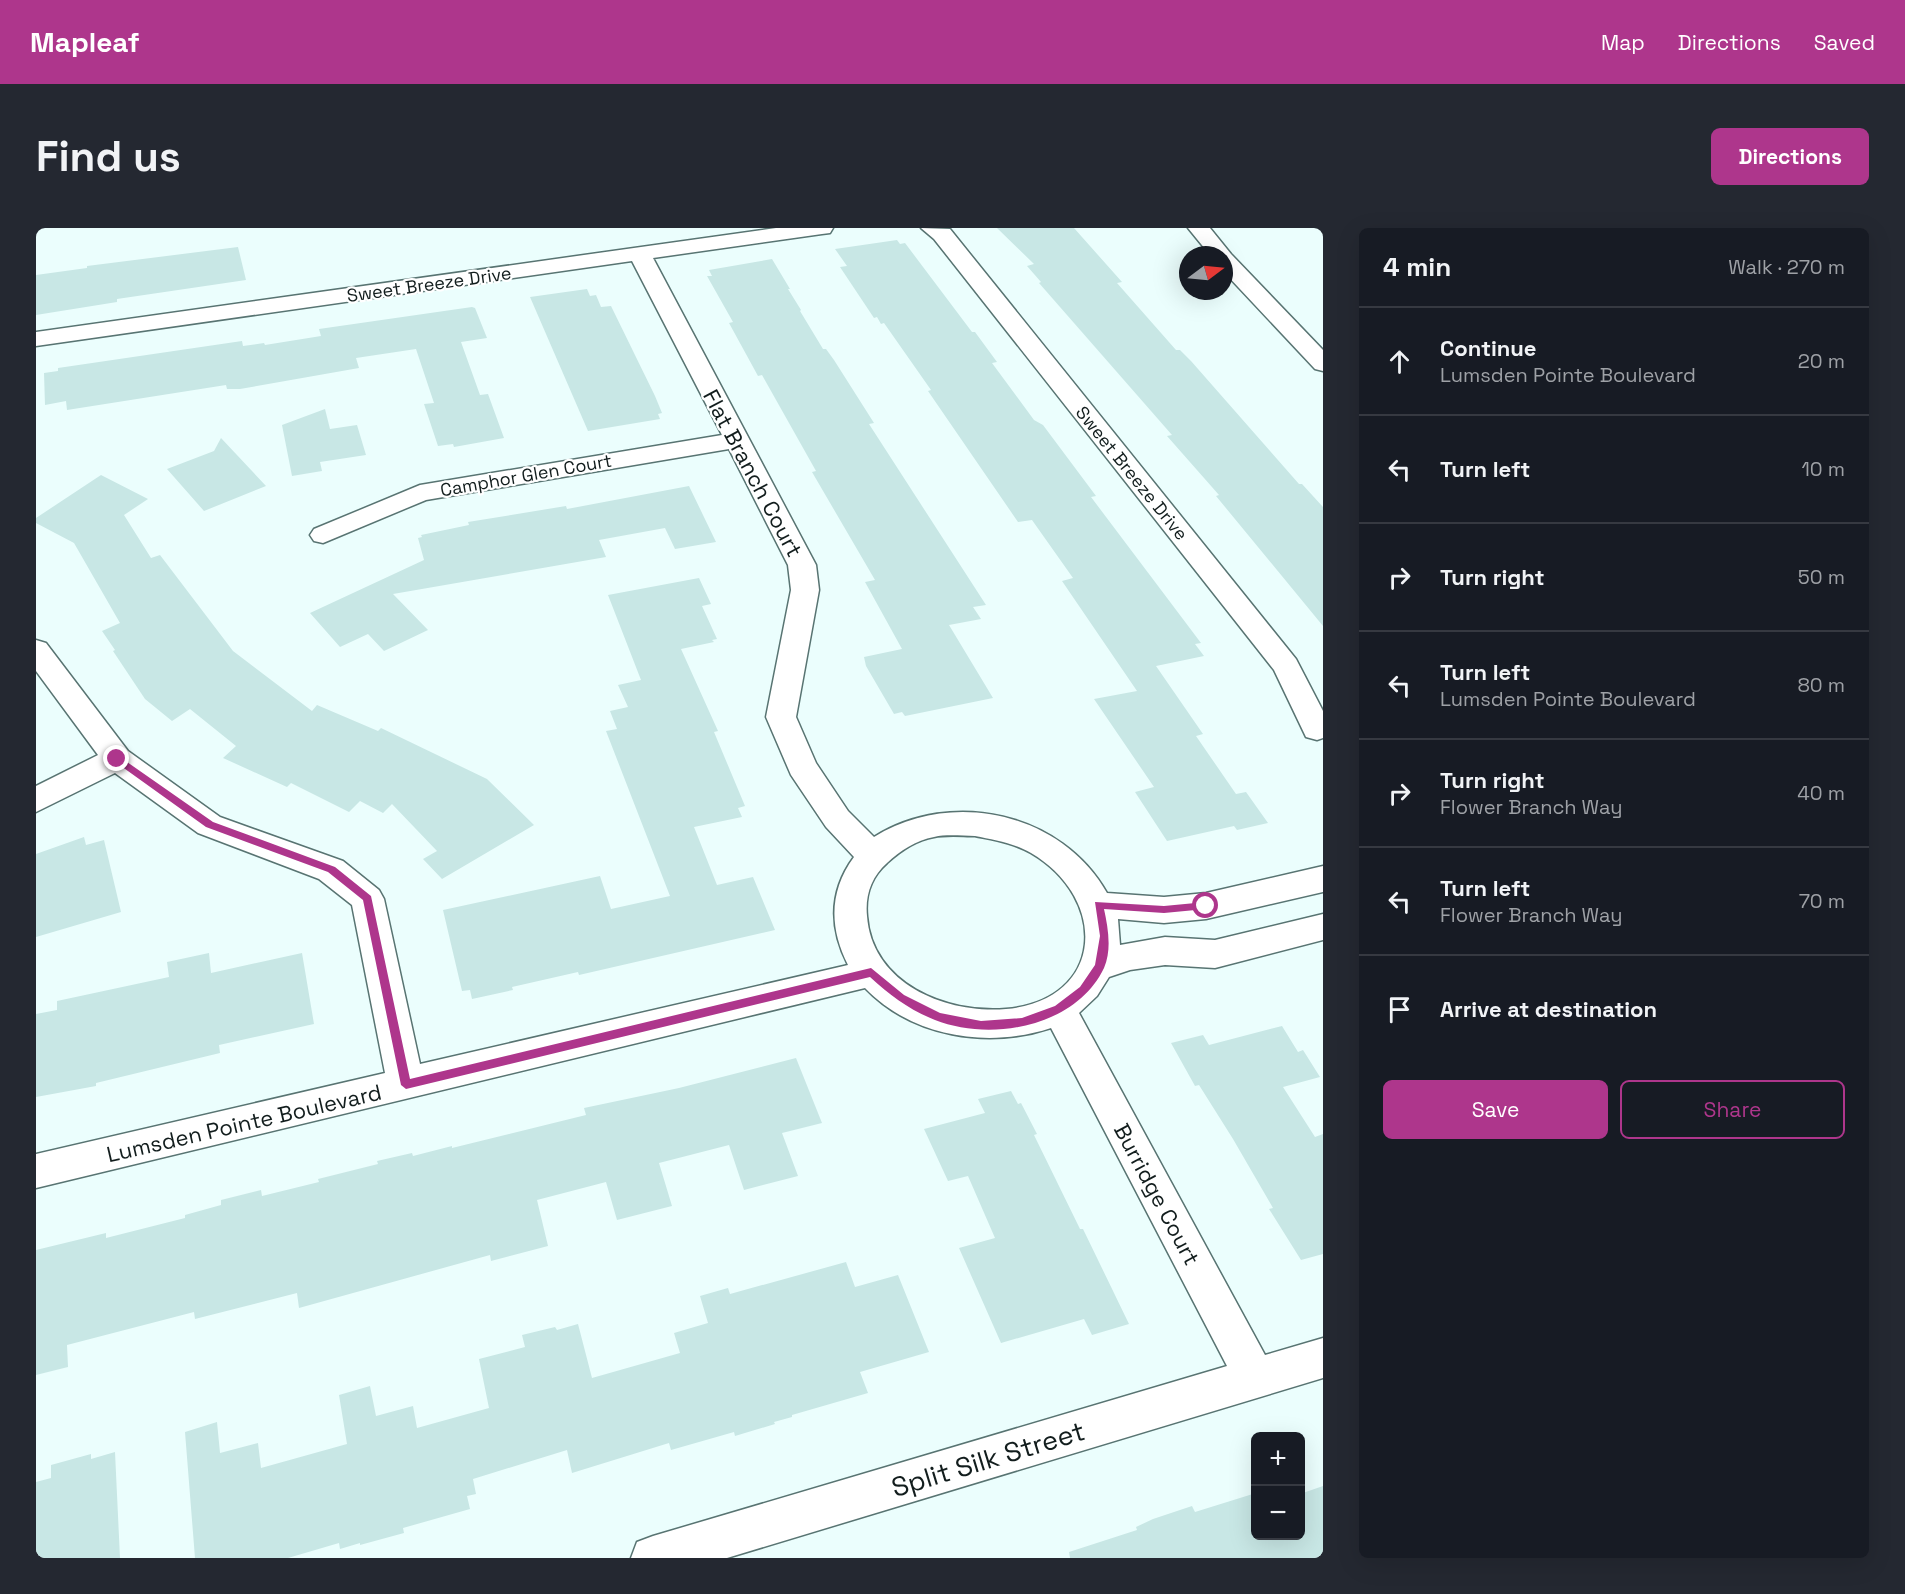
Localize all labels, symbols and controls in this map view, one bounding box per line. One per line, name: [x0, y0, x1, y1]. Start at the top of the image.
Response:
text: Mapleaf: [30, 24, 140, 60]
text: Map: [1601, 29, 1645, 56]
text: Directions: [1678, 29, 1781, 56]
text: Saved: [1814, 29, 1875, 56]
button: Directions: [1711, 128, 1869, 185]
text: Find us: [36, 130, 181, 183]
north arrow: [1179, 246, 1233, 300]
text: 4 min: [1383, 250, 1451, 284]
text: Walk · 270 m: [1728, 254, 1845, 280]
street label: Sweet Breeze Drive: [345, 261, 513, 307]
text: Continue: [1440, 334, 1536, 362]
icon: ahead: [1383, 345, 1416, 378]
text: 20 m: [1798, 348, 1845, 374]
text: Lumsden Pointe Boulevard: [1440, 362, 1696, 388]
street label: Flat Branch Court: [697, 385, 809, 561]
street label: Sweet Breeze Drive: [1071, 401, 1193, 545]
street label: Camphor Glen Court: [438, 449, 614, 501]
icon: left: [1383, 453, 1416, 486]
text: Turn left: [1440, 455, 1530, 483]
text: 10 m: [1801, 456, 1845, 482]
icon: right: [1383, 561, 1416, 594]
text: Turn right: [1440, 563, 1545, 591]
text: 50 m: [1798, 564, 1845, 590]
text: Turn left: [1440, 658, 1530, 686]
icon: left: [1383, 669, 1416, 702]
text: 80 m: [1797, 672, 1845, 698]
text: Lumsden Pointe Boulevard: [1440, 686, 1696, 712]
route end: [103, 745, 129, 771]
text: Turn right: [1440, 766, 1545, 794]
icon: right: [1383, 777, 1416, 810]
text: 40 m: [1797, 780, 1845, 806]
text: Flower Branch Way: [1440, 794, 1622, 820]
text: Turn left: [1440, 874, 1530, 902]
icon: left: [1383, 885, 1416, 918]
text: 70 m: [1799, 888, 1845, 914]
route start: [1192, 892, 1218, 918]
text: Flower Branch Way: [1440, 902, 1622, 928]
icon: arrive: [1383, 993, 1416, 1026]
text: Arrive at destination: [1440, 995, 1657, 1023]
street label: Lumsden Pointe Boulevard: [104, 1078, 384, 1168]
button: Save: [1383, 1080, 1608, 1139]
button: Share: [1620, 1080, 1845, 1139]
street label: Burridge Court: [1108, 1118, 1206, 1270]
street label: Split Silk Street: [887, 1413, 1089, 1505]
map controls: [1251, 1432, 1305, 1540]
button: +: [1251, 1432, 1305, 1486]
button: −: [1251, 1486, 1305, 1540]

